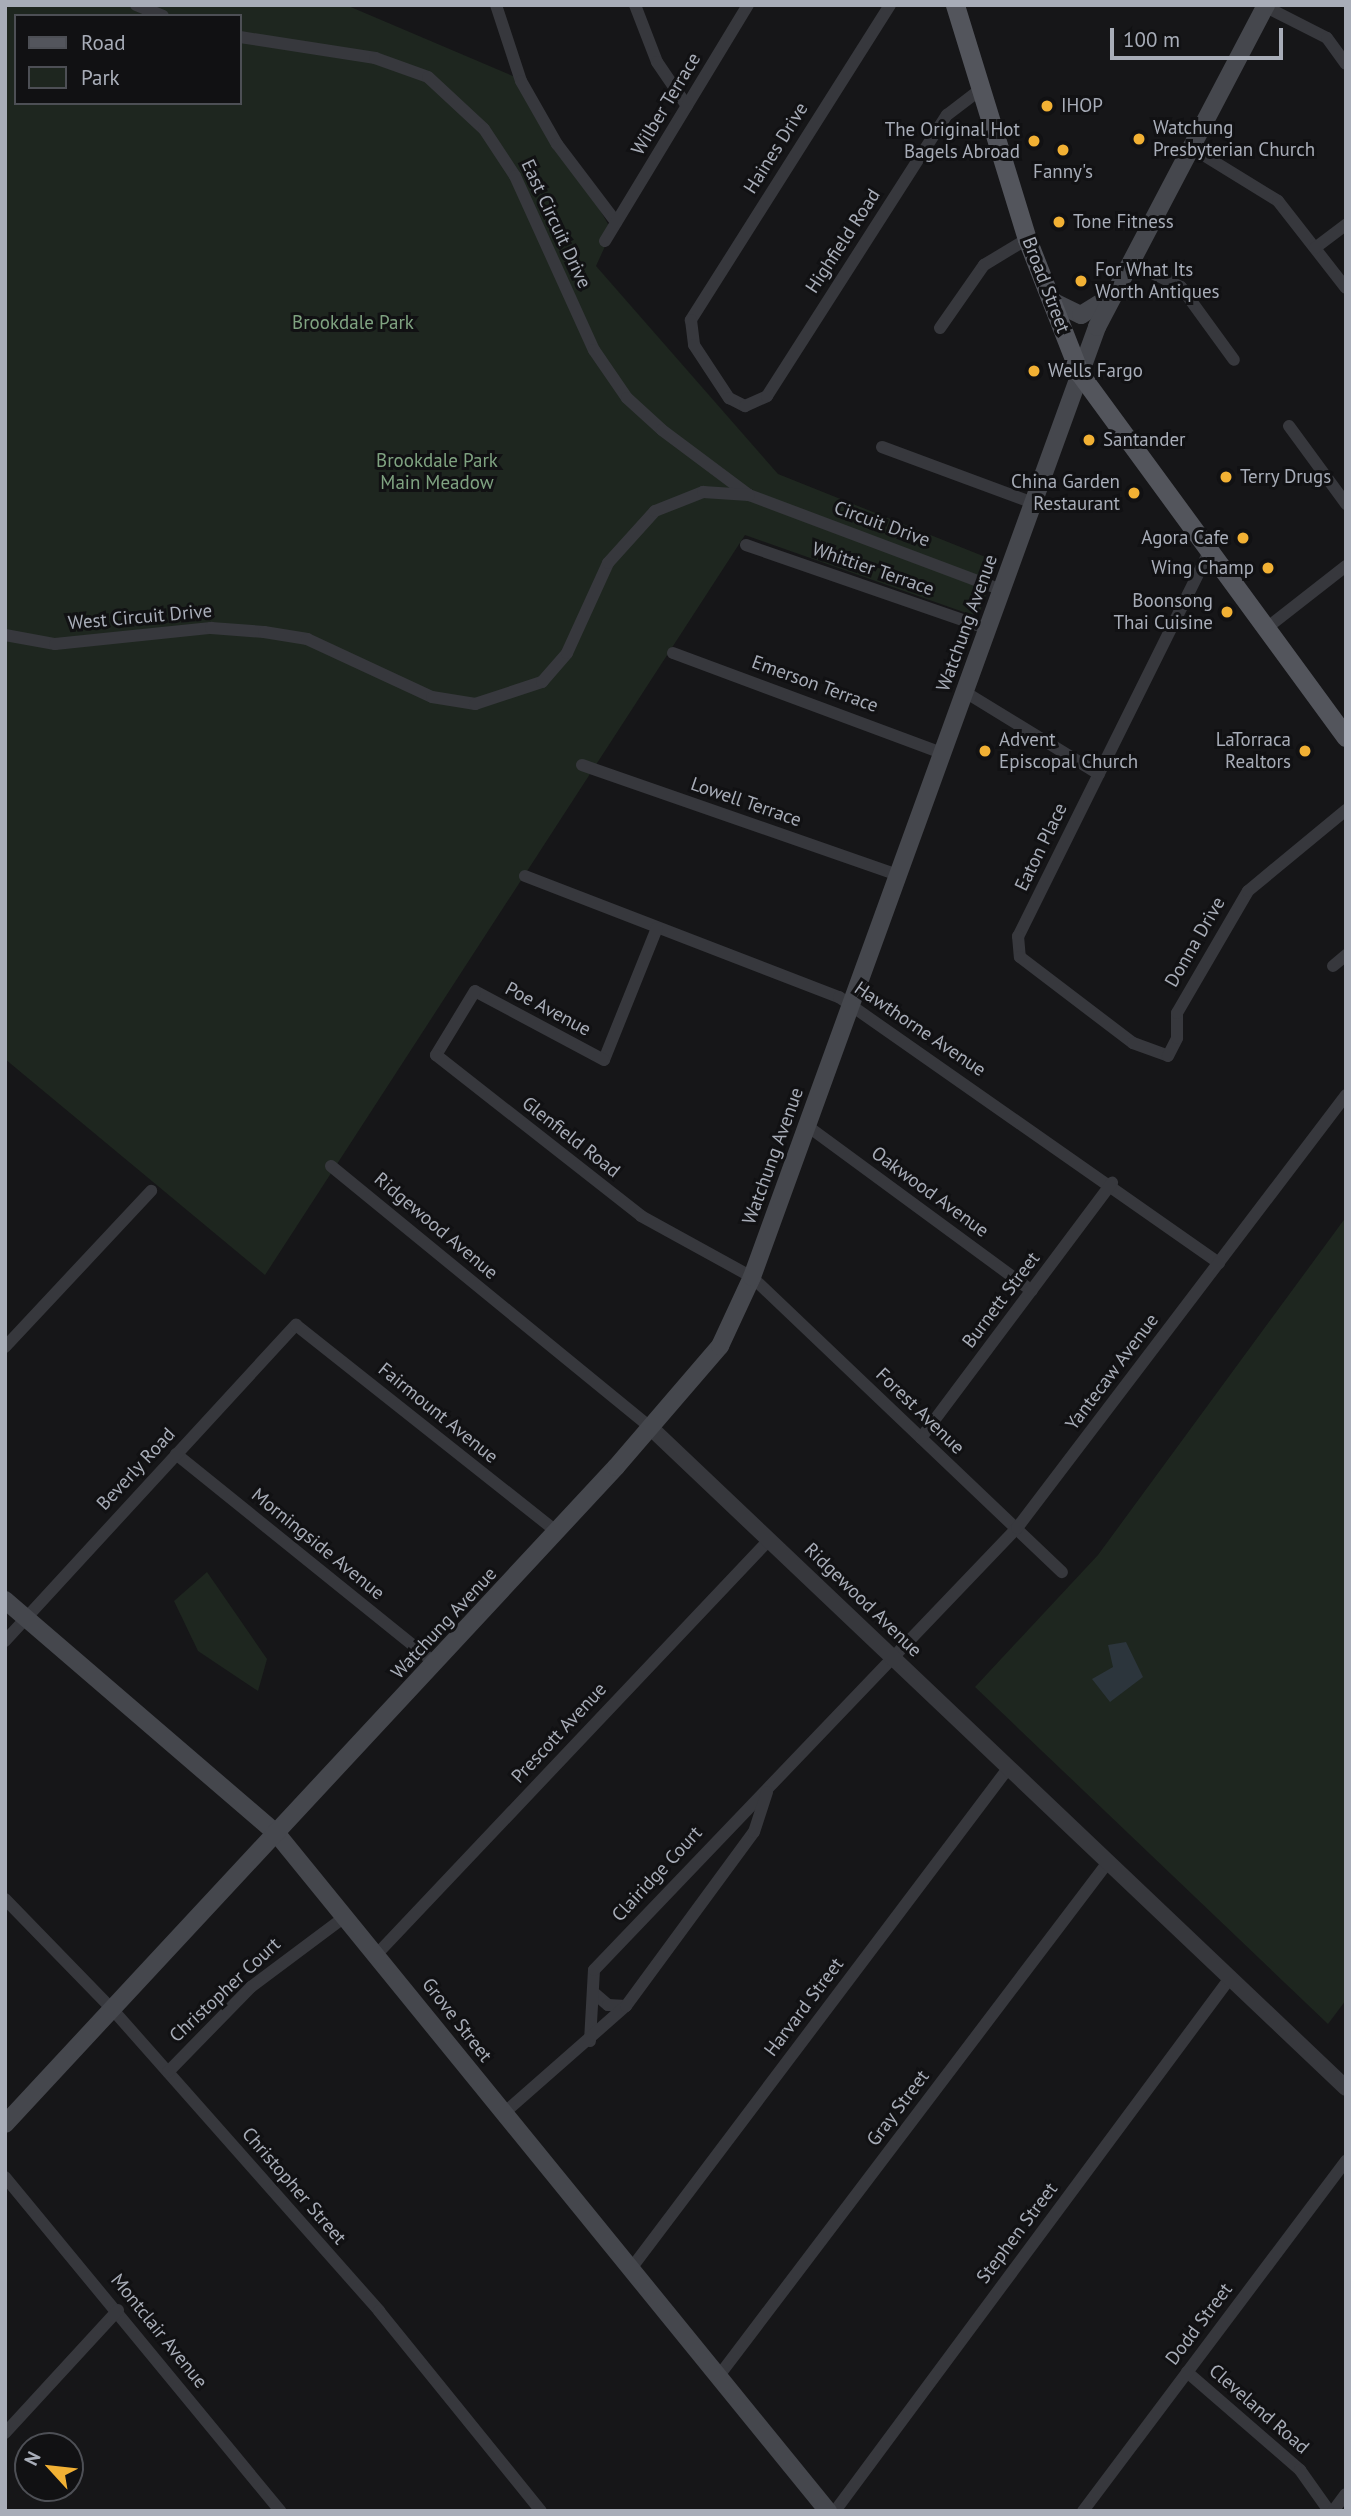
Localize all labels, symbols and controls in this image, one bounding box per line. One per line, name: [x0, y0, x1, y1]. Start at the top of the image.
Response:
legend: [14, 14, 242, 105]
scale bar: [1113, 14, 1286, 58]
text: 100 m: [1123, 26, 1180, 53]
text: Road: [81, 29, 125, 56]
street label: Wilber Terrace: [626, 49, 706, 159]
text: Park: [81, 64, 120, 91]
place label: IHOP: [1061, 95, 1103, 117]
street label: Haines Drive: [739, 98, 813, 198]
marker: IHOP: [1039, 98, 1055, 114]
place label: Watchung Presbyterian Church: [1153, 117, 1315, 161]
place label: The Original Hot Bagels Abroad: [885, 119, 1020, 163]
marker: Watchung Presbyterian Church: [1131, 131, 1147, 147]
marker: The Original Hot Bagels Abroad: [1026, 133, 1042, 149]
marker: Fanny's: [1055, 142, 1071, 158]
street label: East Circuit Drive: [516, 156, 596, 292]
place label: Fanny's: [1033, 161, 1093, 183]
street label: Highfield Road: [801, 185, 885, 297]
place label: Tone Fitness: [1073, 211, 1174, 233]
marker: Tone Fitness: [1051, 214, 1067, 230]
street label: Broad Street: [1017, 234, 1075, 336]
place label: For What Its Worth Antiques: [1095, 259, 1220, 303]
marker: For What Its Worth Antiques: [1073, 273, 1089, 289]
park label: Brookdale Park: [292, 312, 414, 334]
place label: Wells Fargo: [1048, 360, 1143, 382]
marker: Wells Fargo: [1026, 363, 1042, 379]
place label: Santander: [1103, 429, 1185, 451]
marker: Santander: [1081, 432, 1097, 448]
park label: Brookdale Park Main Meadow: [376, 450, 498, 494]
place label: Terry Drugs: [1240, 466, 1332, 488]
marker: Terry Drugs: [1218, 469, 1234, 485]
place label: China Garden Restaurant: [1011, 471, 1120, 515]
marker: China Garden Restaurant: [1126, 485, 1142, 501]
street label: Circuit Drive: [831, 496, 933, 552]
place label: Agora Cafe: [1141, 527, 1229, 549]
marker: Agora Cafe: [1235, 530, 1251, 546]
street label: Whittier Terrace: [809, 537, 937, 601]
street label: Watchung Avenue: [932, 551, 1002, 695]
place label: Wing Champ: [1151, 557, 1254, 579]
marker: Wing Champ: [1260, 560, 1276, 576]
place label: Boonsong Thai Cuisine: [1113, 590, 1213, 634]
street label: West Circuit Drive: [67, 599, 213, 635]
marker: Boonsong Thai Cuisine: [1219, 604, 1235, 620]
street label: Emerson Terrace: [748, 650, 882, 718]
place label: Advent Episcopal Church: [999, 729, 1138, 773]
place label: LaTorraca Realtors: [1216, 729, 1291, 773]
marker: Advent Episcopal Church: [977, 743, 993, 759]
marker: LaTorraca Realtors: [1297, 743, 1313, 759]
street label: Lowell Terrace: [687, 772, 805, 832]
street label: Eaton Place: [1010, 799, 1072, 895]
street label: Donna Drive: [1160, 893, 1230, 991]
street label: Hawthorne Avenue: [850, 976, 990, 1082]
street label: Poe Avenue: [501, 977, 595, 1041]
street label: Watchung Avenue: [738, 1084, 808, 1228]
street label: Glenfield Road: [517, 1092, 625, 1182]
street label: Oakwood Avenue: [867, 1142, 993, 1242]
street label: Ridgewood Avenue: [369, 1167, 503, 1285]
street label: Burnett Street: [957, 1247, 1045, 1353]
street label: Yantecaw Avenue: [1060, 1309, 1164, 1435]
street label: Fairmount Avenue: [373, 1358, 503, 1468]
street label: Forest Avenue: [871, 1363, 969, 1459]
street label: Beverly Road: [92, 1423, 180, 1515]
street label: Morningside Avenue: [247, 1483, 389, 1605]
street label: Ridgewood Avenue: [799, 1538, 927, 1662]
street label: Watchung Avenue: [386, 1562, 502, 1684]
street label: Prescott Avenue: [506, 1678, 612, 1788]
street label: Clairidge Court: [607, 1822, 707, 1926]
street label: Christopher Court: [165, 1933, 285, 2047]
street label: Harvard Street: [760, 1953, 848, 2061]
street label: Grove Street: [417, 1973, 497, 2067]
street label: Gray Street: [862, 2065, 934, 2151]
street label: Christopher Street: [237, 2123, 351, 2249]
street label: Stephen Street: [972, 2178, 1062, 2288]
street label: Montclair Avenue: [106, 2269, 212, 2393]
street label: Dodd Street: [1161, 2279, 1237, 2369]
street label: Cleveland Road: [1204, 2359, 1314, 2459]
north arrow: [14, 2432, 84, 2502]
text: N: [19, 2447, 46, 2469]

